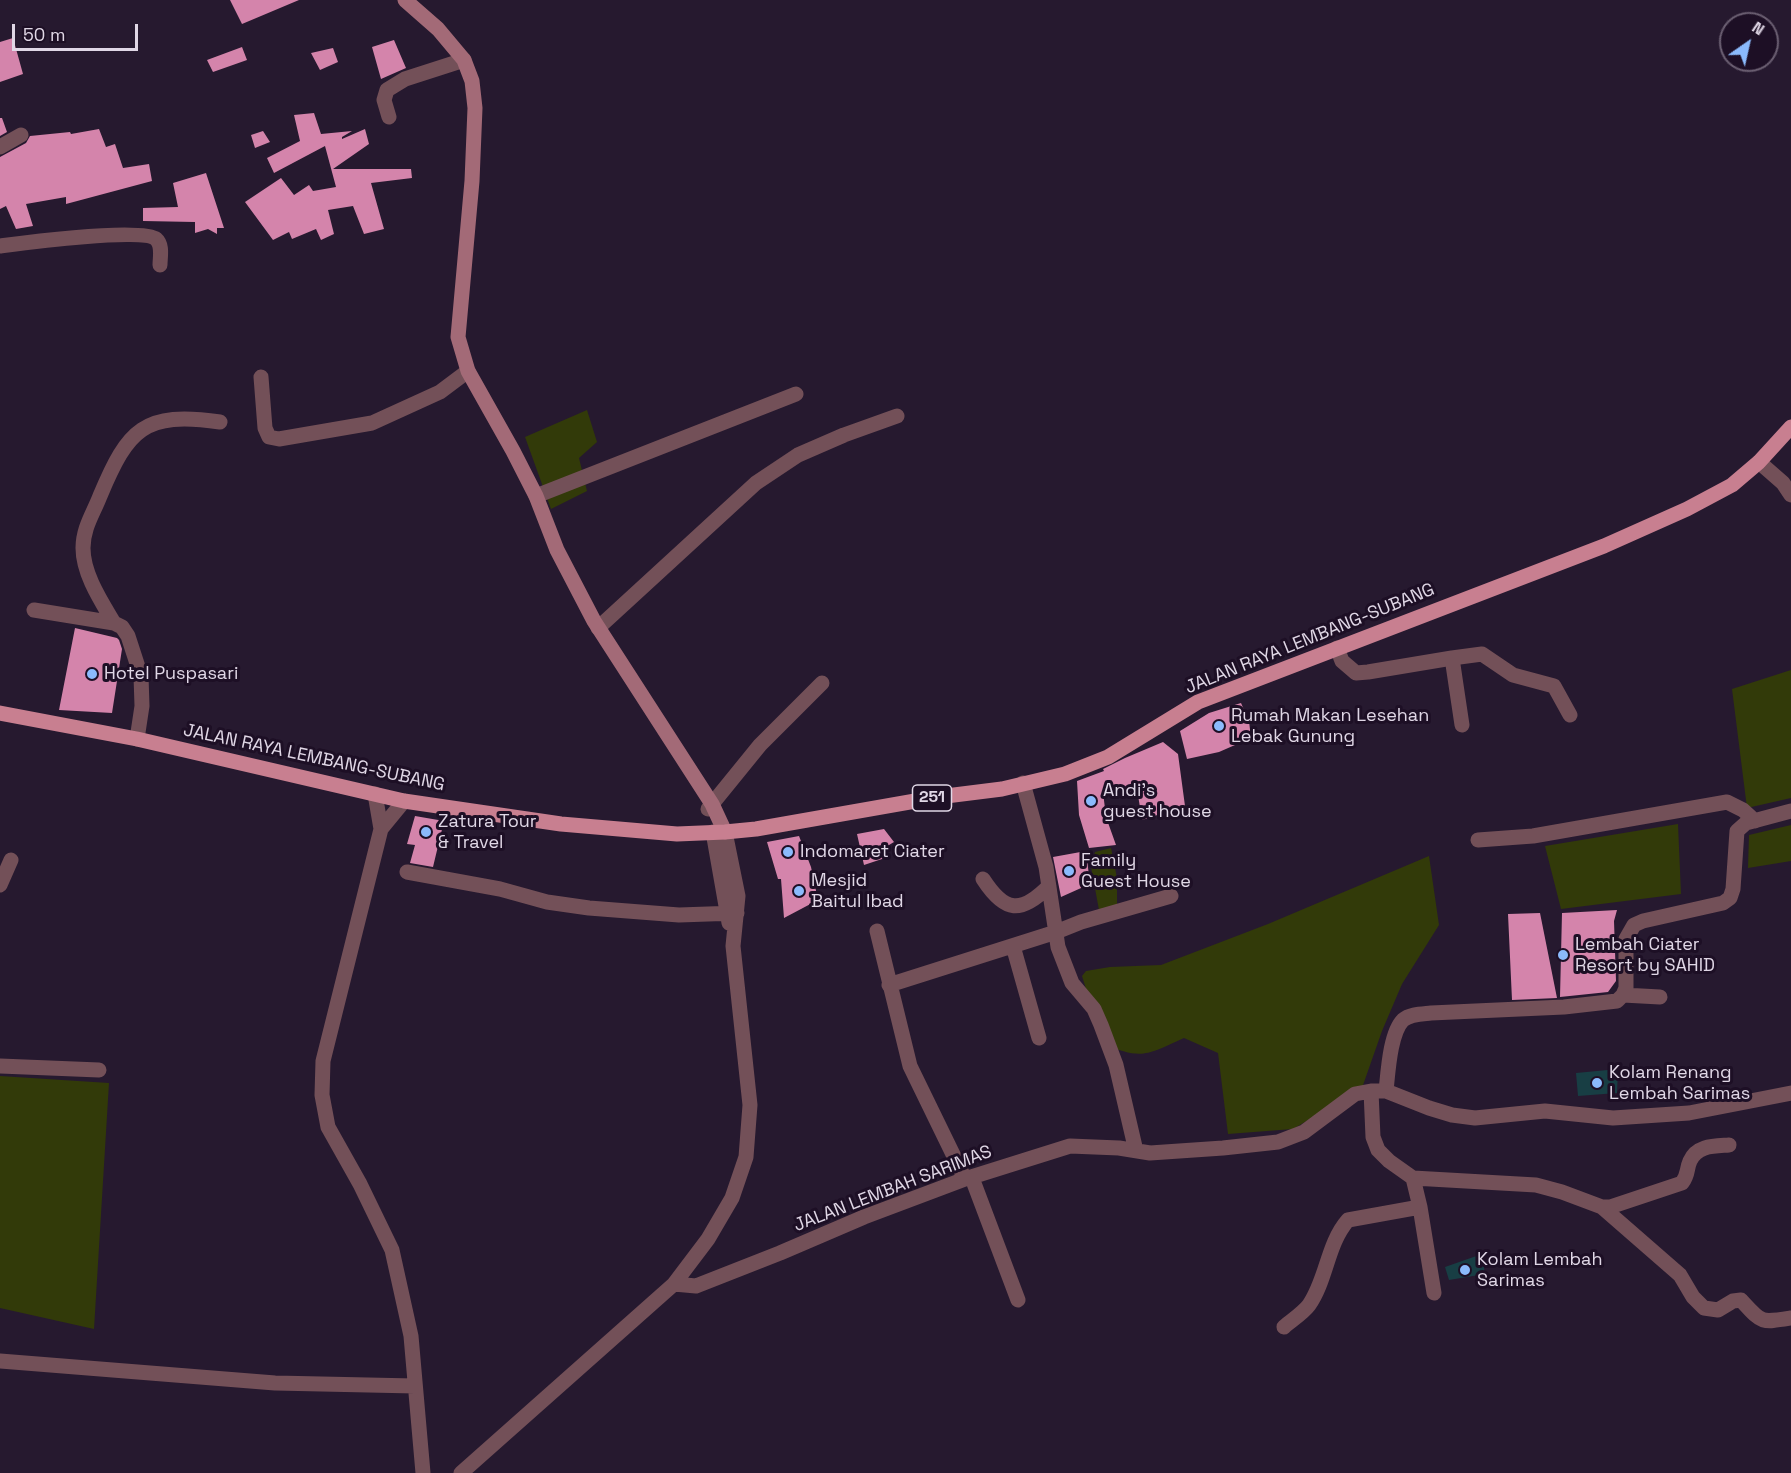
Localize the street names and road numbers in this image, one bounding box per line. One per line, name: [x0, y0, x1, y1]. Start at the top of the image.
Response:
street label: JALAN RAYA LEMBANG-SUBANG: [1182, 579, 1438, 699]
street label: JALAN RAYA LEMBANG-SUBANG: [181, 720, 447, 796]
road number: 251: [912, 785, 952, 811]
street label: JALAN LEMBAH SARIMAS: [791, 1141, 995, 1237]

